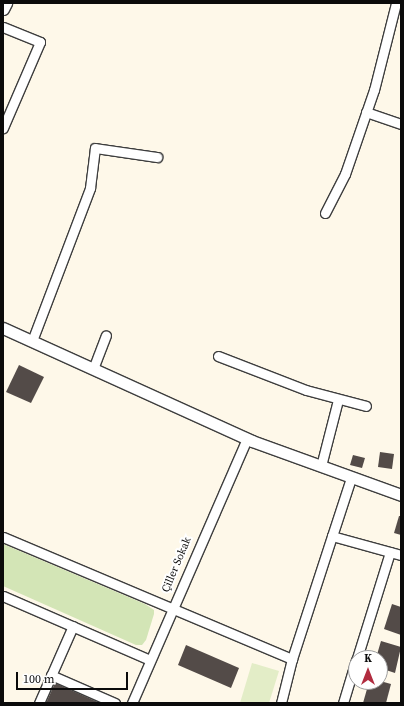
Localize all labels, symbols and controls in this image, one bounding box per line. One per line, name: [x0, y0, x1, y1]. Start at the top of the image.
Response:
street label: Çiller Sokak: [159, 535, 195, 595]
north arrow: [348, 650, 388, 690]
text: K: [364, 651, 372, 666]
scale bar: [18, 664, 130, 690]
text: 100 m: [23, 671, 55, 687]

